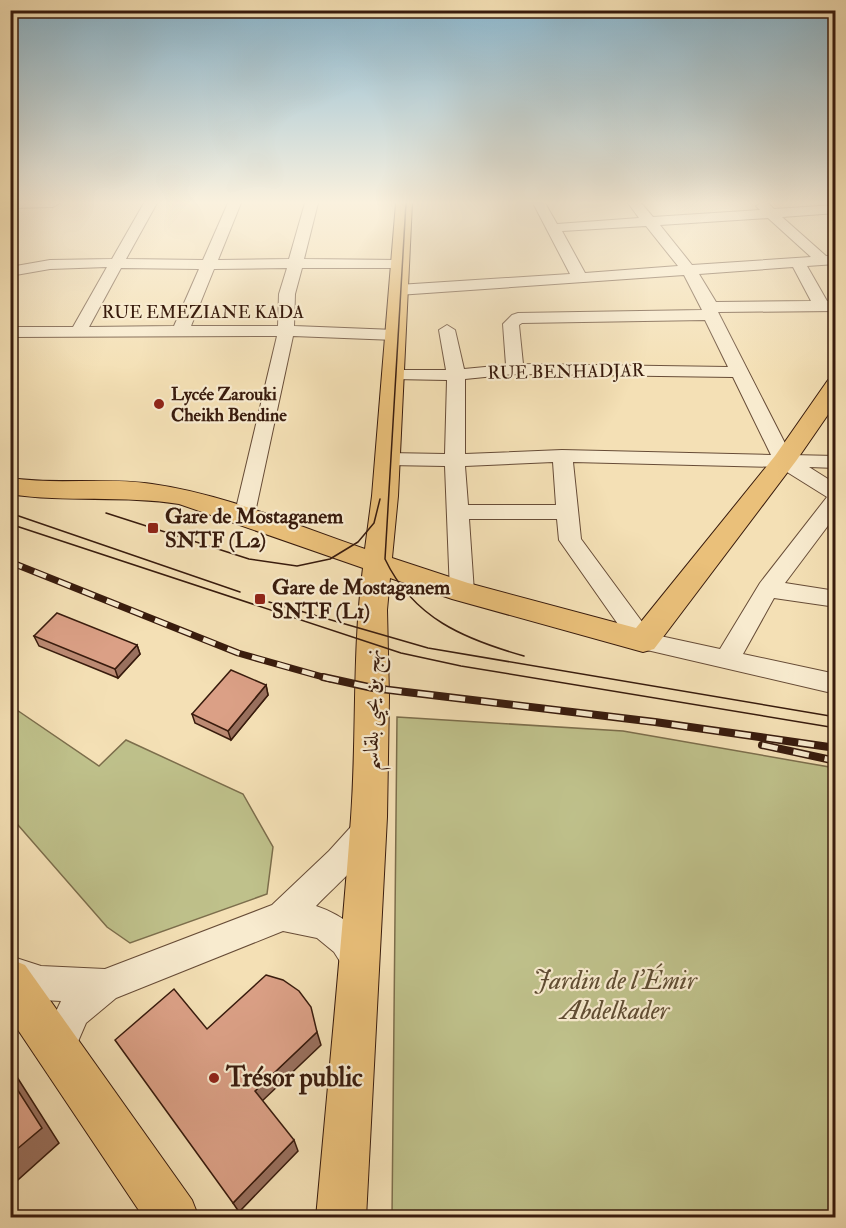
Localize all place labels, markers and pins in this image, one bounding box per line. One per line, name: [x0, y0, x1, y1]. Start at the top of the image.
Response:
place label: Lycée Zarouki Cheikh Bendine: [171, 383, 287, 427]
marker: Lycée Zarouki Cheikh Bendine: [152, 397, 166, 411]
place label: Gare de Mostaganem SNTF (L2): [165, 503, 344, 554]
marker: Gare de Mostaganem SNTF (L2): [146, 521, 160, 535]
place label: Gare de Mostaganem SNTF (L1): [272, 574, 451, 625]
marker: Gare de Mostaganem SNTF (L1): [253, 592, 267, 606]
place label: Trésor public: [225, 1062, 363, 1095]
marker: Trésor public: [207, 1071, 221, 1085]

